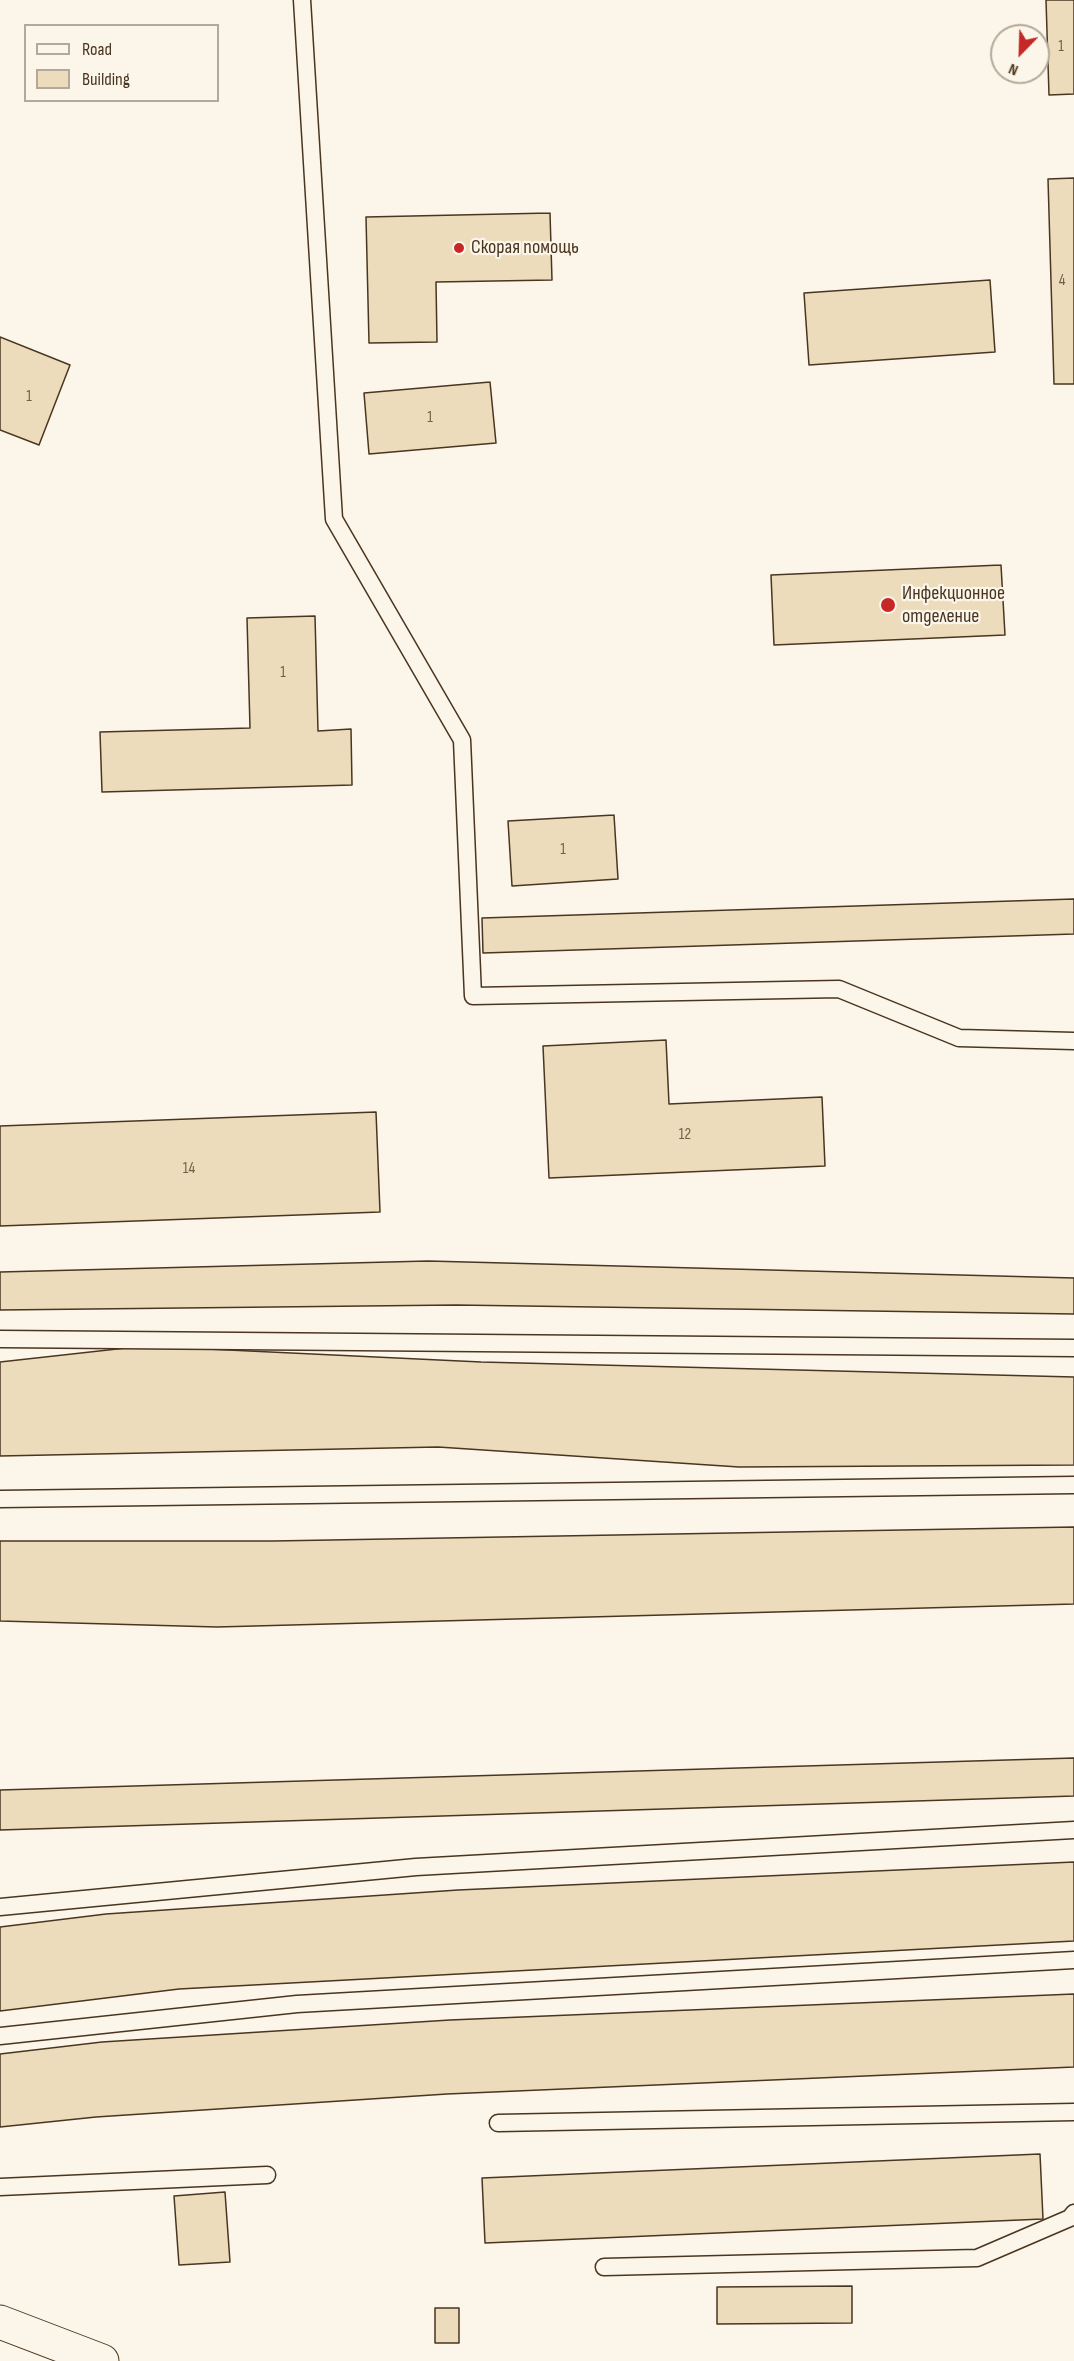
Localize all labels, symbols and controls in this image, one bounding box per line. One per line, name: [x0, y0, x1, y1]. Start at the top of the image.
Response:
legend: [24, 24, 219, 102]
north arrow: [990, 24, 1050, 84]
house number: 1: [1058, 37, 1064, 57]
text: Road: [82, 39, 112, 60]
text: N: [1006, 59, 1021, 80]
text: Building: [82, 69, 130, 90]
place label: Скорая помощь: [471, 236, 579, 260]
marker: Скорая помощь: [452, 241, 466, 255]
house number: 4: [1059, 271, 1065, 291]
house number: 1: [26, 387, 32, 407]
house number: 1: [427, 408, 433, 428]
place label: Инфекционное отделение: [902, 582, 1005, 629]
marker: Инфекционное отделение: [879, 596, 897, 614]
house number: 1: [280, 663, 286, 683]
house number: 1: [560, 840, 566, 860]
house number: 12: [679, 1125, 691, 1145]
house number: 14: [183, 1159, 195, 1179]

